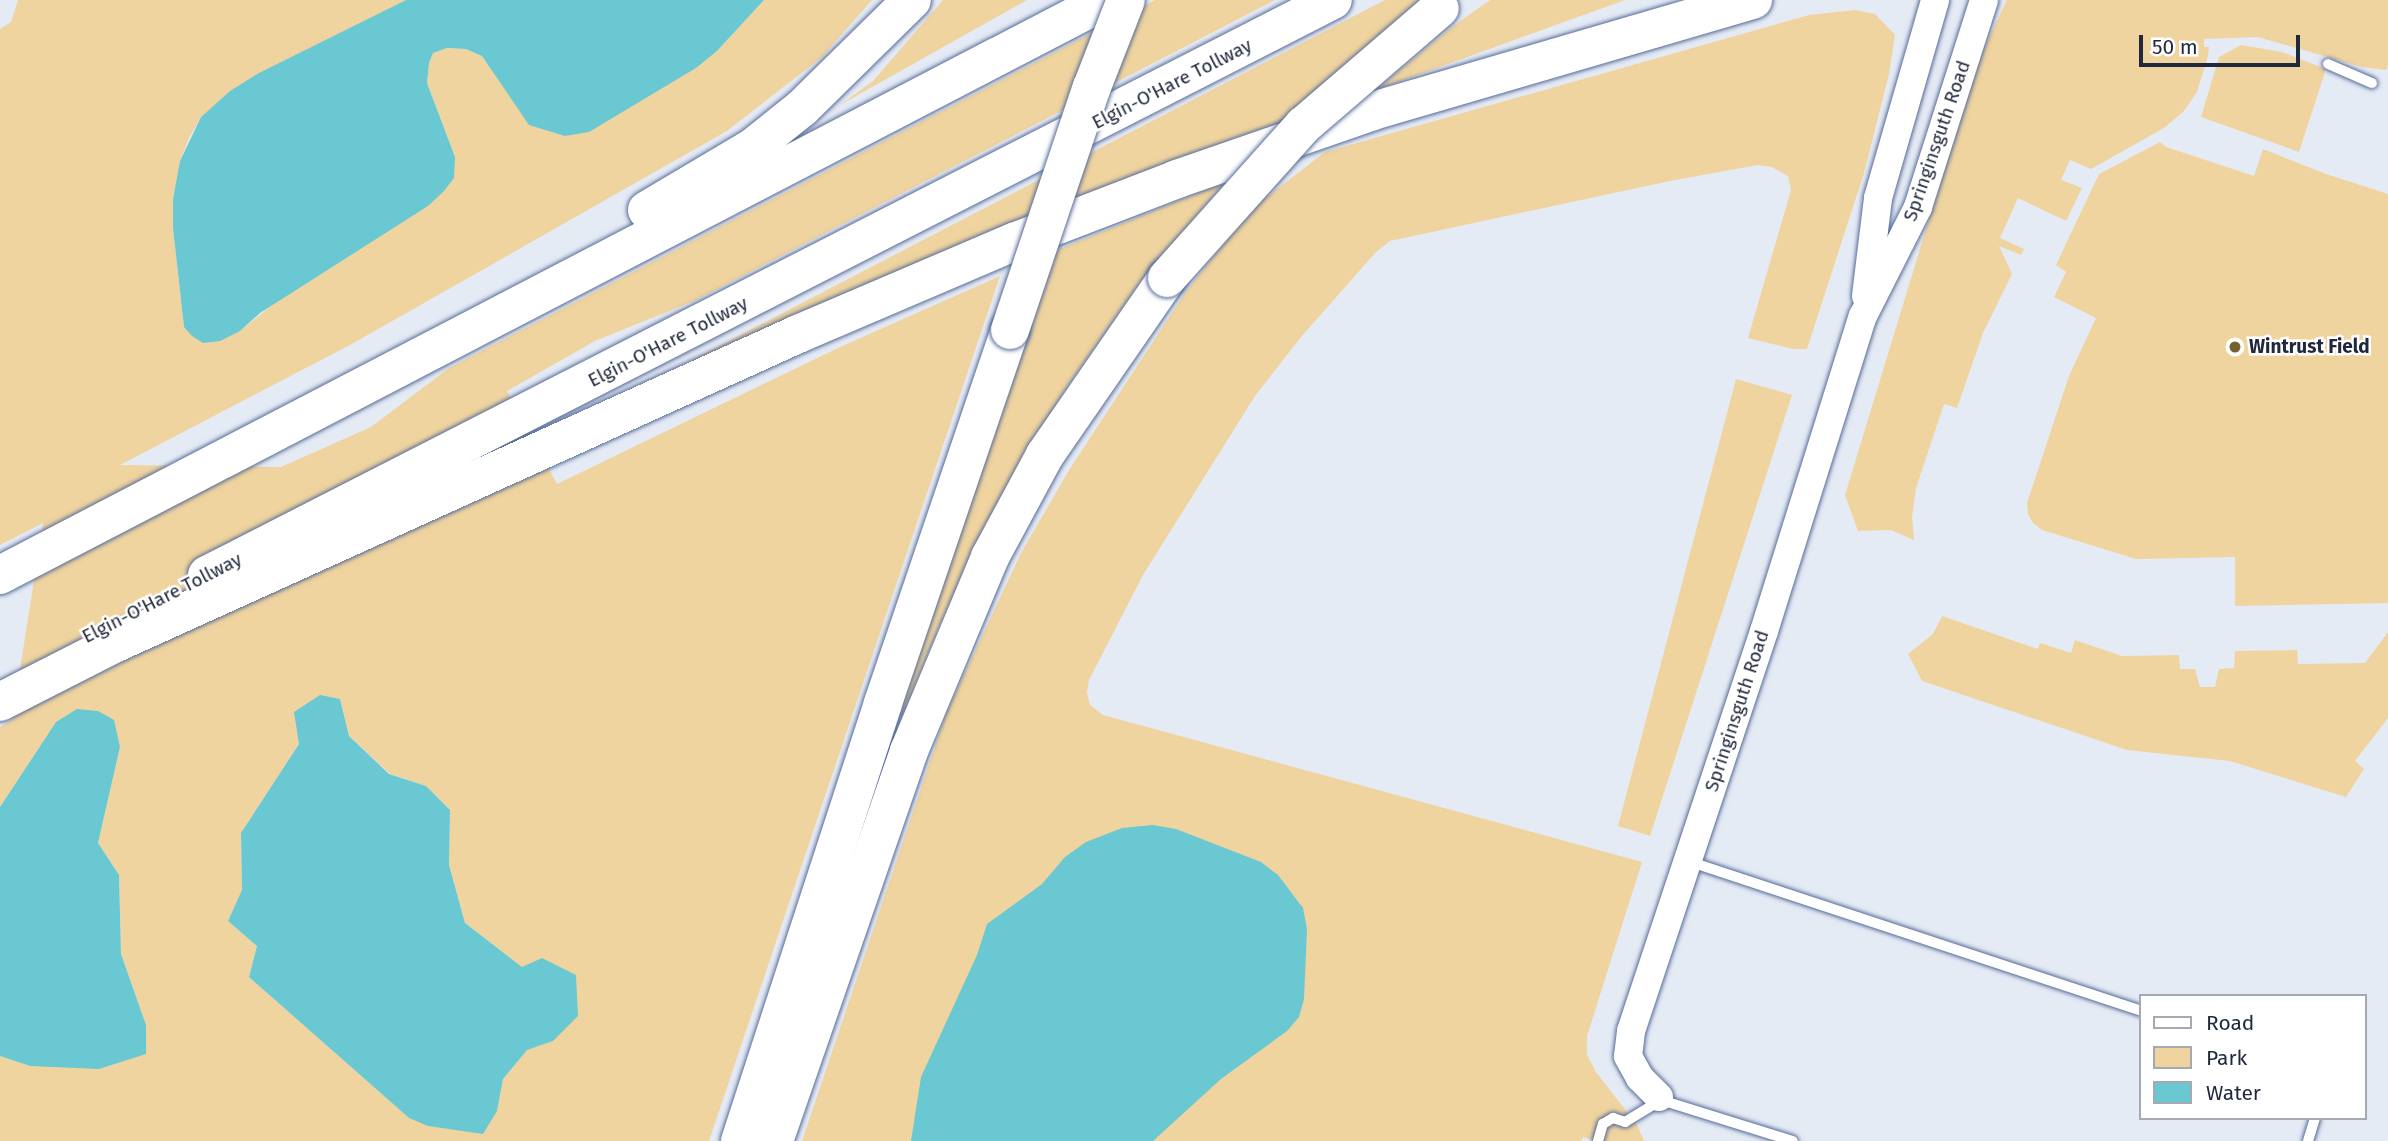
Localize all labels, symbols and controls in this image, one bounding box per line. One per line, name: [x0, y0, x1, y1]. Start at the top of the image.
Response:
scale bar: [2143, 21, 2304, 65]
street label: Elgin-O'Hare Tollway: [1088, 34, 1256, 134]
text: 50 m: [2152, 34, 2198, 60]
street label: Springinsguth Road: [1899, 58, 1975, 224]
street label: Elgin-O'Hare Tollway: [584, 292, 752, 392]
place label: Wintrust Field: [2249, 336, 2370, 358]
marker: Wintrust Field: [2227, 339, 2243, 355]
street label: Elgin-O'Hare Tollway: [78, 548, 246, 648]
street label: Springinsguth Road: [1700, 627, 1774, 795]
legend: [2140, 994, 2367, 1120]
text: Road: [2206, 1010, 2254, 1036]
text: Park: [2206, 1045, 2247, 1071]
text: Water: [2206, 1080, 2261, 1106]

